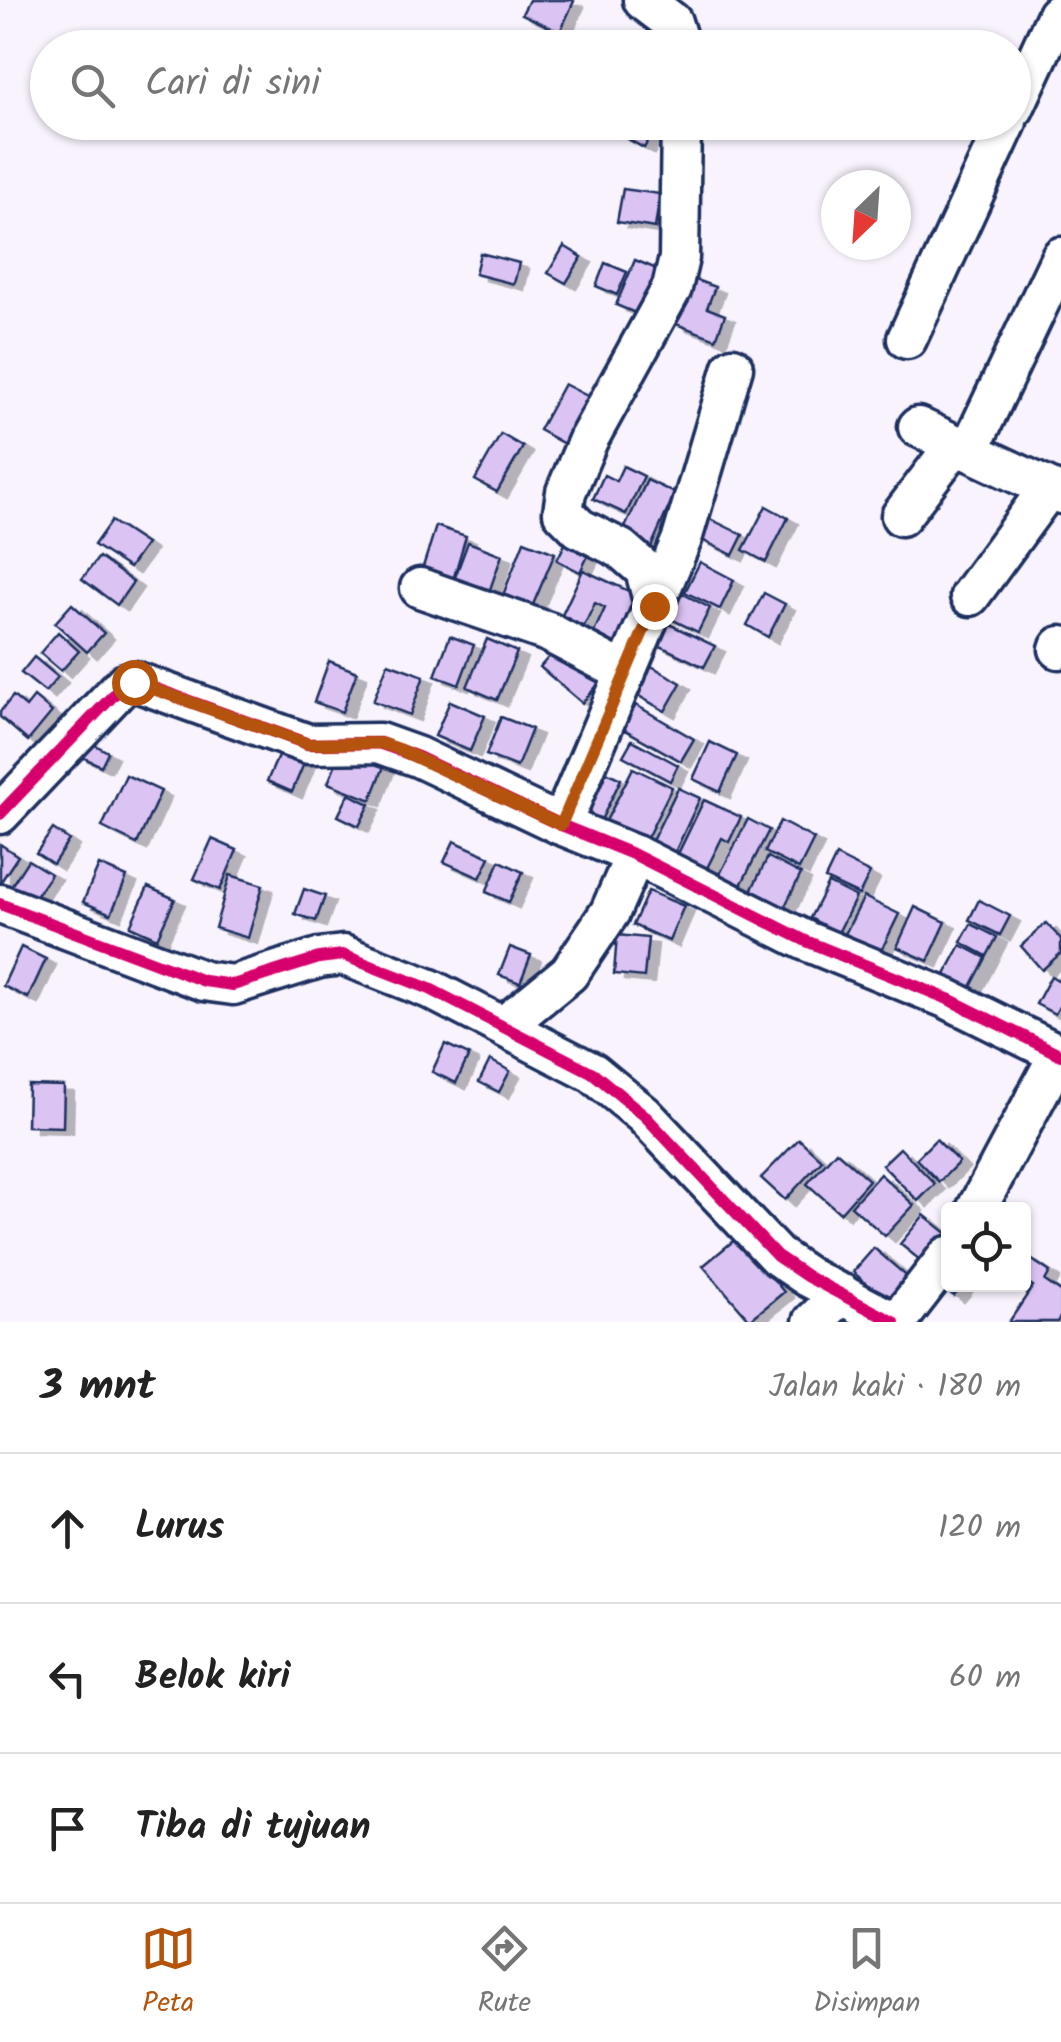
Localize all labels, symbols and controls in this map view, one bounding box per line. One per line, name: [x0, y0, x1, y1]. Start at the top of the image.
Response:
search box: [30, 30, 1031, 140]
text: Cari di sini: [145, 55, 320, 115]
icon: search: [65, 58, 120, 113]
north arrow: [821, 170, 911, 260]
route end: [632, 584, 678, 630]
route start: [112, 660, 158, 706]
map controls: [941, 1202, 1031, 1292]
button: locate: [941, 1202, 1031, 1292]
text: 3 mnt: [40, 1354, 156, 1421]
text: Jalan kaki · 180 m: [769, 1362, 1021, 1413]
text: Lurus: [135, 1498, 224, 1558]
icon: ahead: [40, 1501, 95, 1556]
text: 120 m: [938, 1503, 1021, 1554]
text: Belok kiri: [135, 1648, 290, 1708]
icon: left: [40, 1651, 95, 1706]
text: 60 m: [949, 1653, 1021, 1704]
text: Tiba di tujuan: [135, 1798, 371, 1858]
icon: arrive: [40, 1801, 95, 1856]
tab: Peta: [141, 1921, 196, 2026]
tab: Rute: [477, 1921, 532, 2026]
tab: Disimpan: [813, 1921, 920, 2026]

